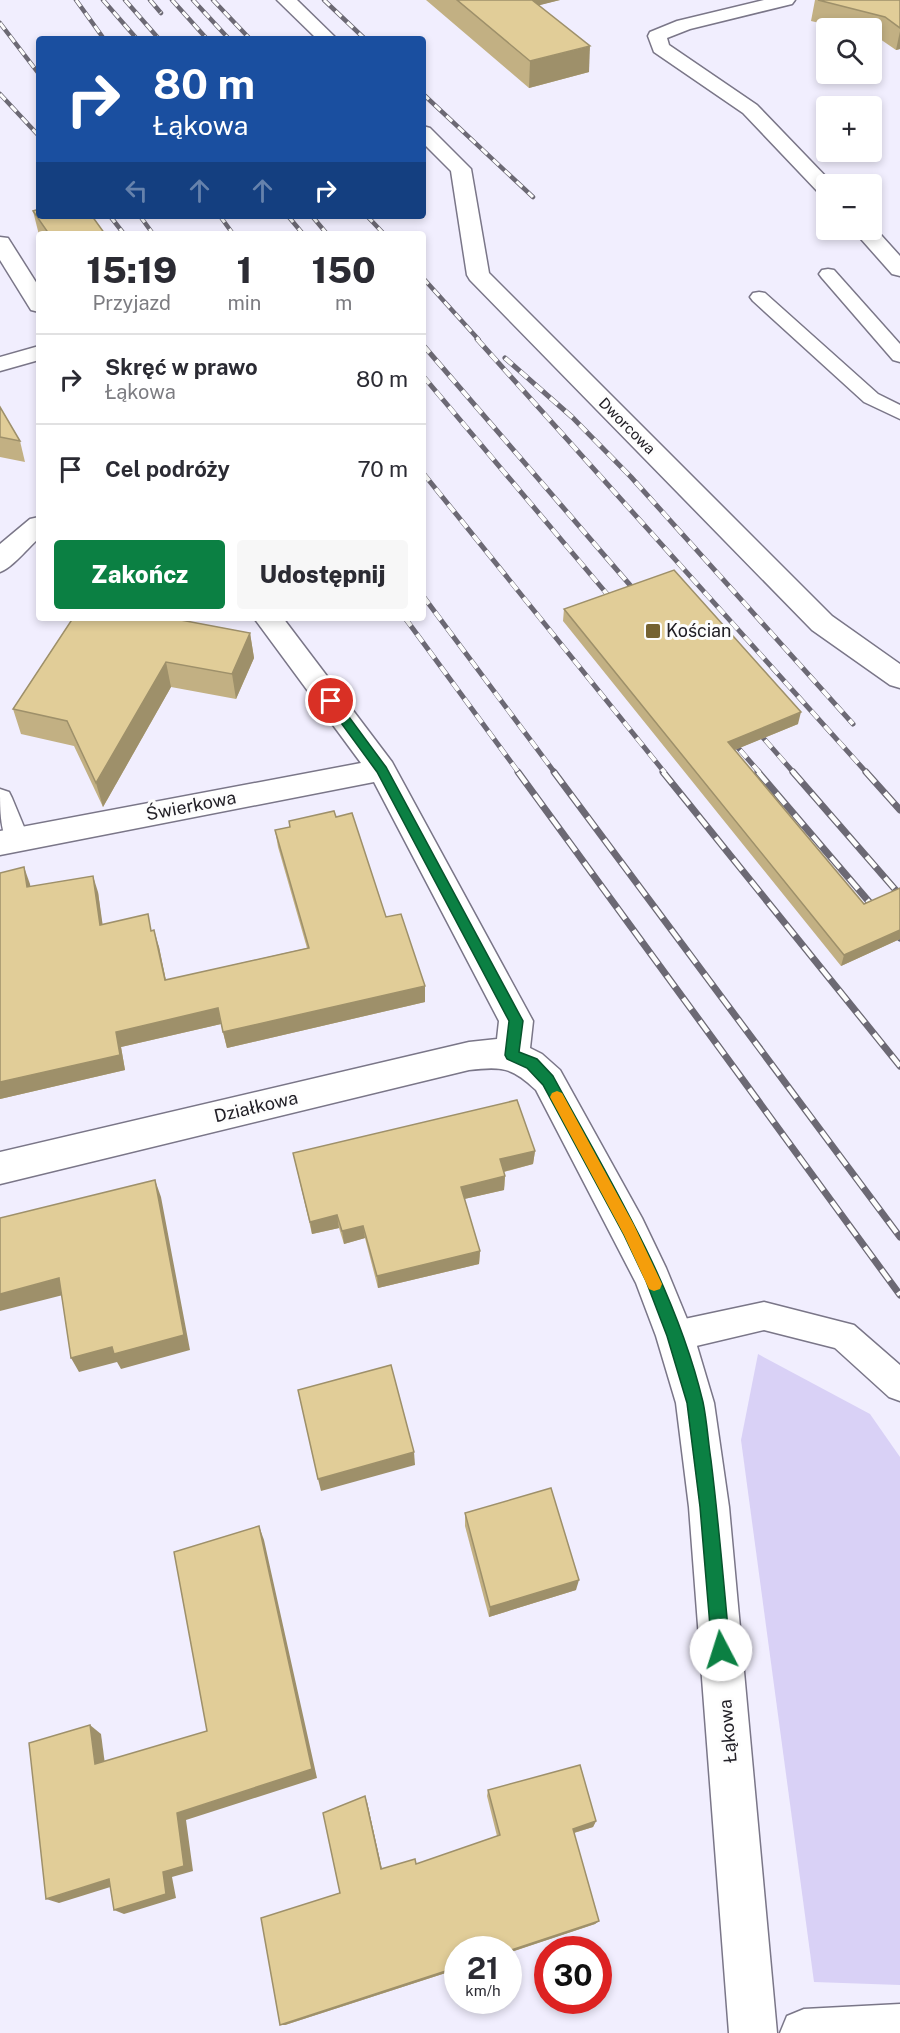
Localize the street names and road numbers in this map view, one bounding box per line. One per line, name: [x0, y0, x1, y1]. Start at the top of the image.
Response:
street label: Dworcowa: [596, 394, 659, 457]
street label: Świerkowa: [144, 785, 238, 825]
street label: Działkowa: [212, 1087, 300, 1126]
street label: Łąkowa: [714, 1698, 741, 1764]

